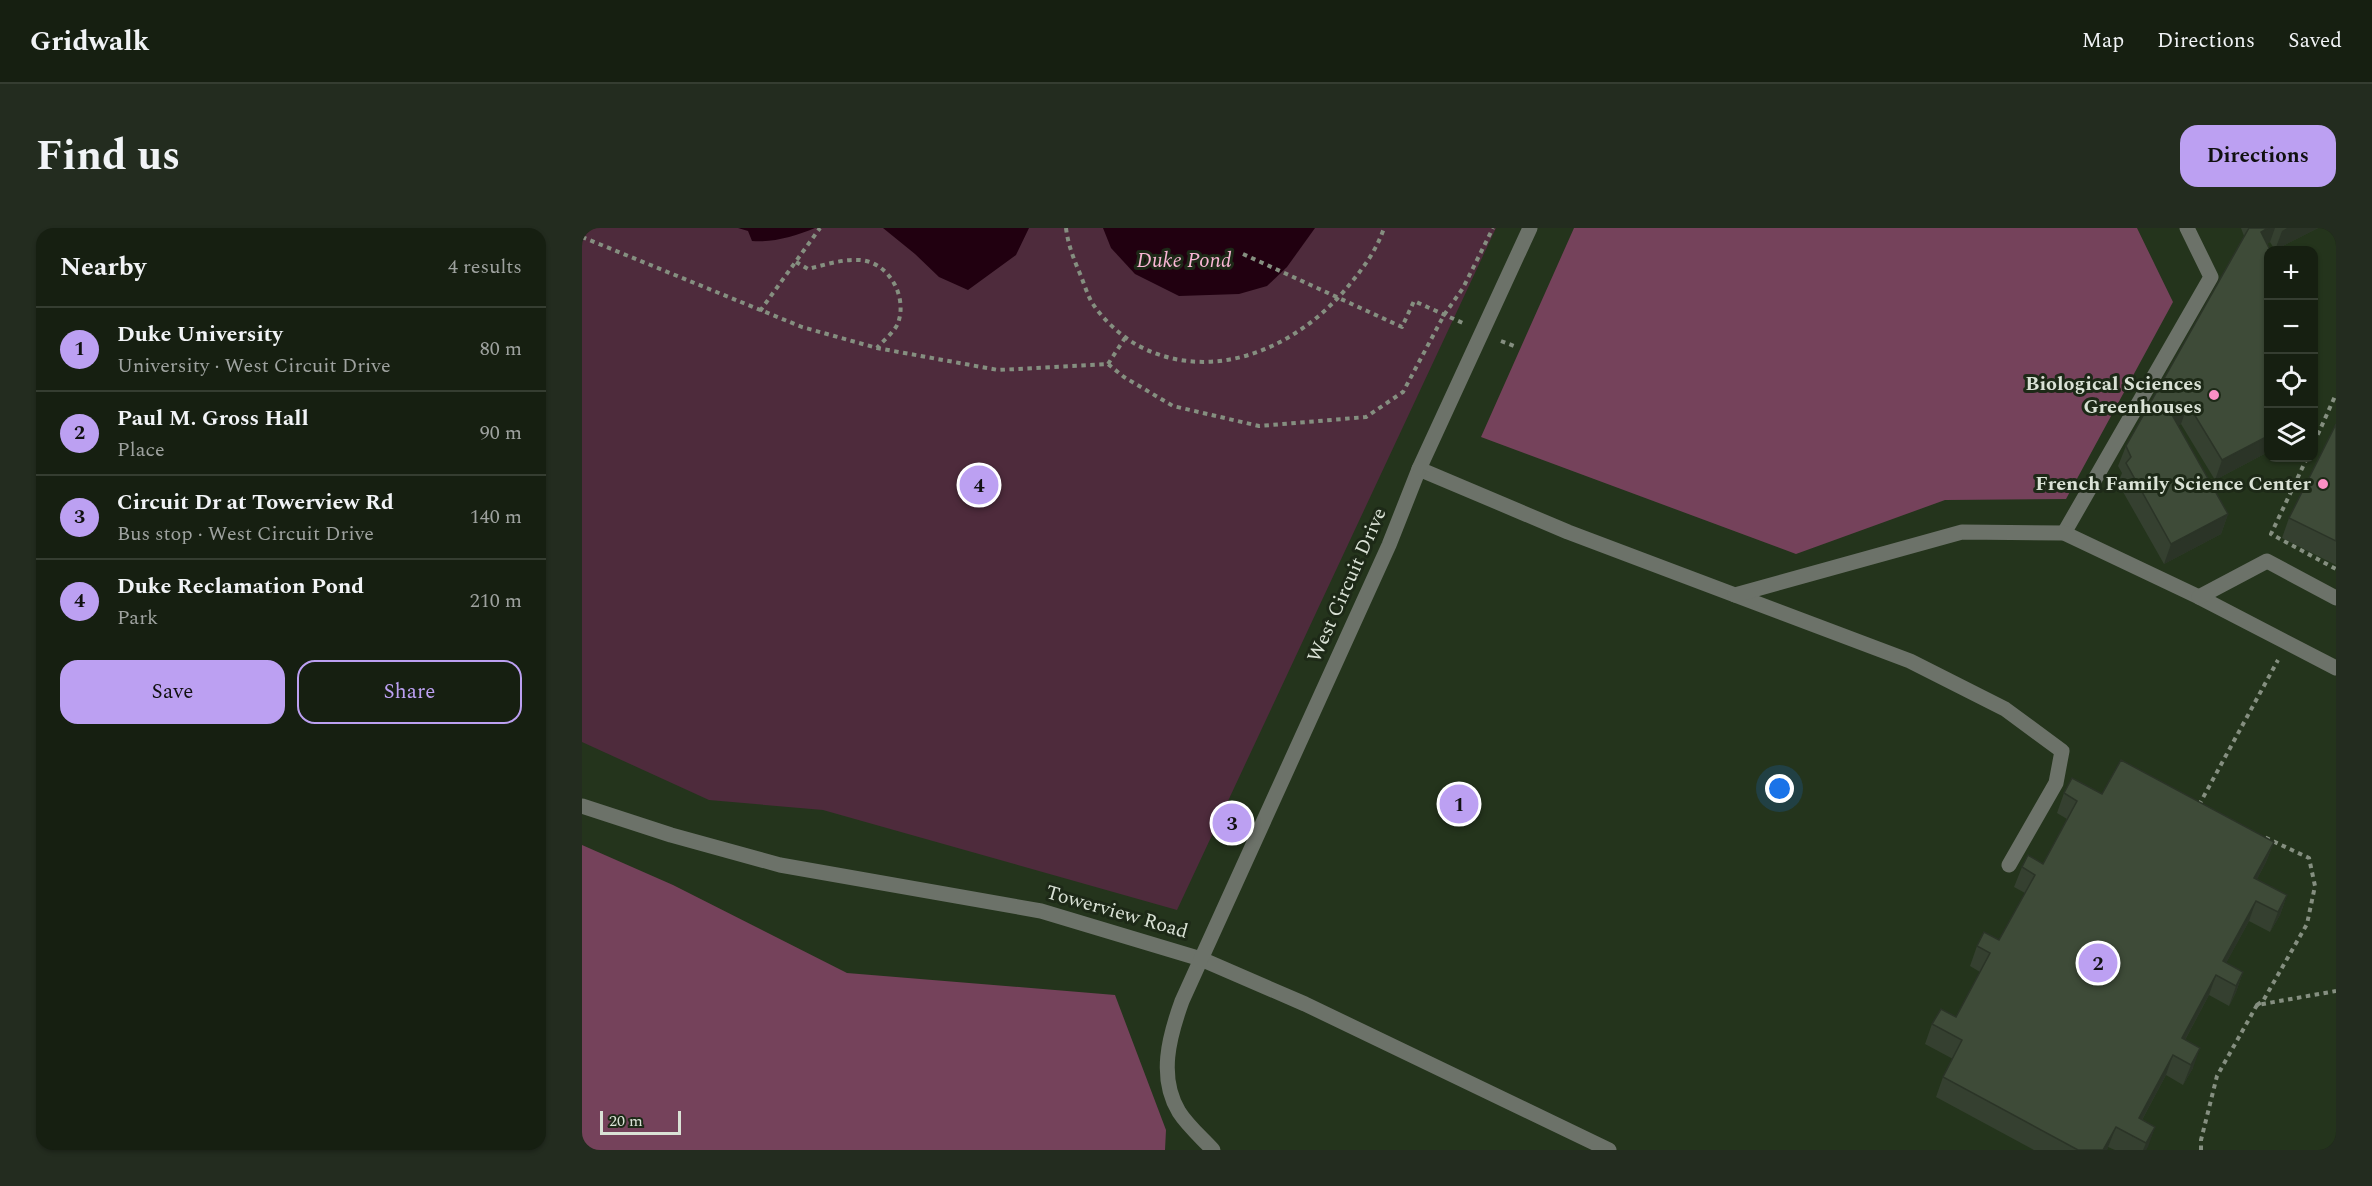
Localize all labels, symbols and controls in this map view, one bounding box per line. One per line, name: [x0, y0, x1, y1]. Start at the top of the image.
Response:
text: Gridwalk: [30, 20, 149, 63]
text: Map: [2082, 25, 2124, 57]
text: Directions: [2157, 25, 2255, 57]
text: Saved: [2288, 25, 2342, 57]
text: Find us: [36, 125, 180, 188]
button: Directions: [2180, 125, 2336, 187]
water label: Duke Pond: [1136, 245, 1232, 277]
map controls: [2264, 246, 2318, 462]
button: +: [2264, 246, 2318, 300]
text: Nearby: [60, 247, 146, 287]
text: 4 results: [448, 252, 522, 282]
button: −: [2264, 300, 2318, 354]
text: Duke University: [117, 318, 283, 351]
text: 1: [74, 334, 85, 364]
text: 80 m: [480, 334, 522, 364]
text: University · West Circuit Drive: [117, 351, 391, 381]
button: locate: [2264, 354, 2318, 408]
place label: Biological Sciences Greenhouses: [2025, 369, 2202, 422]
marker: Biological Sciences Greenhouses: [2207, 388, 2221, 402]
text: Paul M. Gross Hall: [117, 402, 309, 435]
button: layers: [2264, 408, 2318, 462]
text: 2: [74, 418, 85, 448]
text: 90 m: [480, 418, 522, 448]
text: Place: [117, 435, 165, 465]
pin: 4: [960, 462, 998, 508]
place label: French Family Science Center: [2035, 469, 2311, 499]
marker: French Family Science Center: [2316, 477, 2330, 491]
text: Circuit Dr at Towerview Rd: [117, 486, 394, 519]
text: 3: [74, 502, 85, 532]
text: 140 m: [470, 502, 522, 532]
street label: West Circuit Drive: [1299, 503, 1395, 667]
text: Bus stop · West Circuit Drive: [117, 519, 374, 549]
text: Duke Reclamation Pond: [117, 570, 364, 603]
text: 4: [74, 586, 85, 616]
text: 210 m: [470, 586, 522, 616]
text: Park: [117, 603, 158, 633]
button: Save: [60, 660, 285, 724]
button: Share: [297, 660, 522, 724]
your location: [1765, 774, 1794, 803]
pin: 1: [1440, 782, 1478, 826]
pin: 3: [1212, 800, 1252, 846]
street label: Towerview Road: [1042, 877, 1192, 947]
pin: 2: [2078, 940, 2118, 986]
scale bar: [600, 1108, 681, 1136]
text: 20 m: [609, 1109, 643, 1133]

